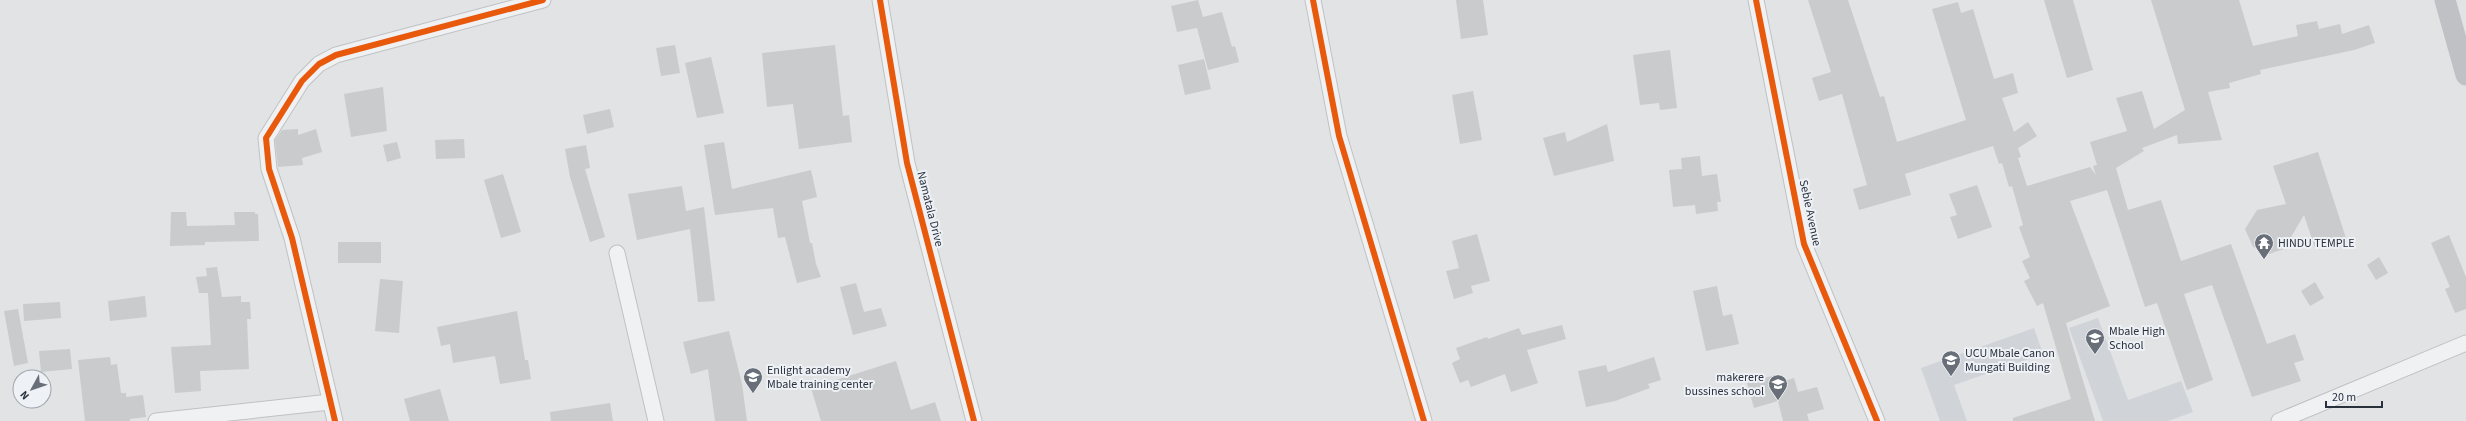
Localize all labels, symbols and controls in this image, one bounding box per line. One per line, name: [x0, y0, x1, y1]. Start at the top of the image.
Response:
street label: Namatala Drive: [912, 170, 948, 248]
street label: Sebie Avenue: [1795, 178, 1825, 248]
temple icon: HINDU TEMPLE: [2253, 232, 2275, 260]
place label: HINDU TEMPLE: [2278, 235, 2355, 252]
place label: Mbale High School: [2109, 323, 2165, 354]
school or university icon: Mbale High School: [2084, 327, 2106, 355]
place label: UCU Mbale Canon Mungati Building: [1965, 345, 2055, 376]
school or university icon: UCU Mbale Canon Mungati Building: [1940, 349, 1962, 377]
place label: Enlight academy Mbale training center: [767, 362, 874, 393]
school or university icon: Enlight academy Mbale training center: [742, 366, 764, 394]
north arrow: [12, 369, 52, 409]
place label: makerere bussines school: [1685, 369, 1764, 400]
school or university icon: makerere bussines school: [1767, 373, 1789, 401]
scale bar: [2326, 383, 2382, 409]
text: N: [17, 387, 33, 403]
text: 20 m: [2332, 389, 2356, 406]

